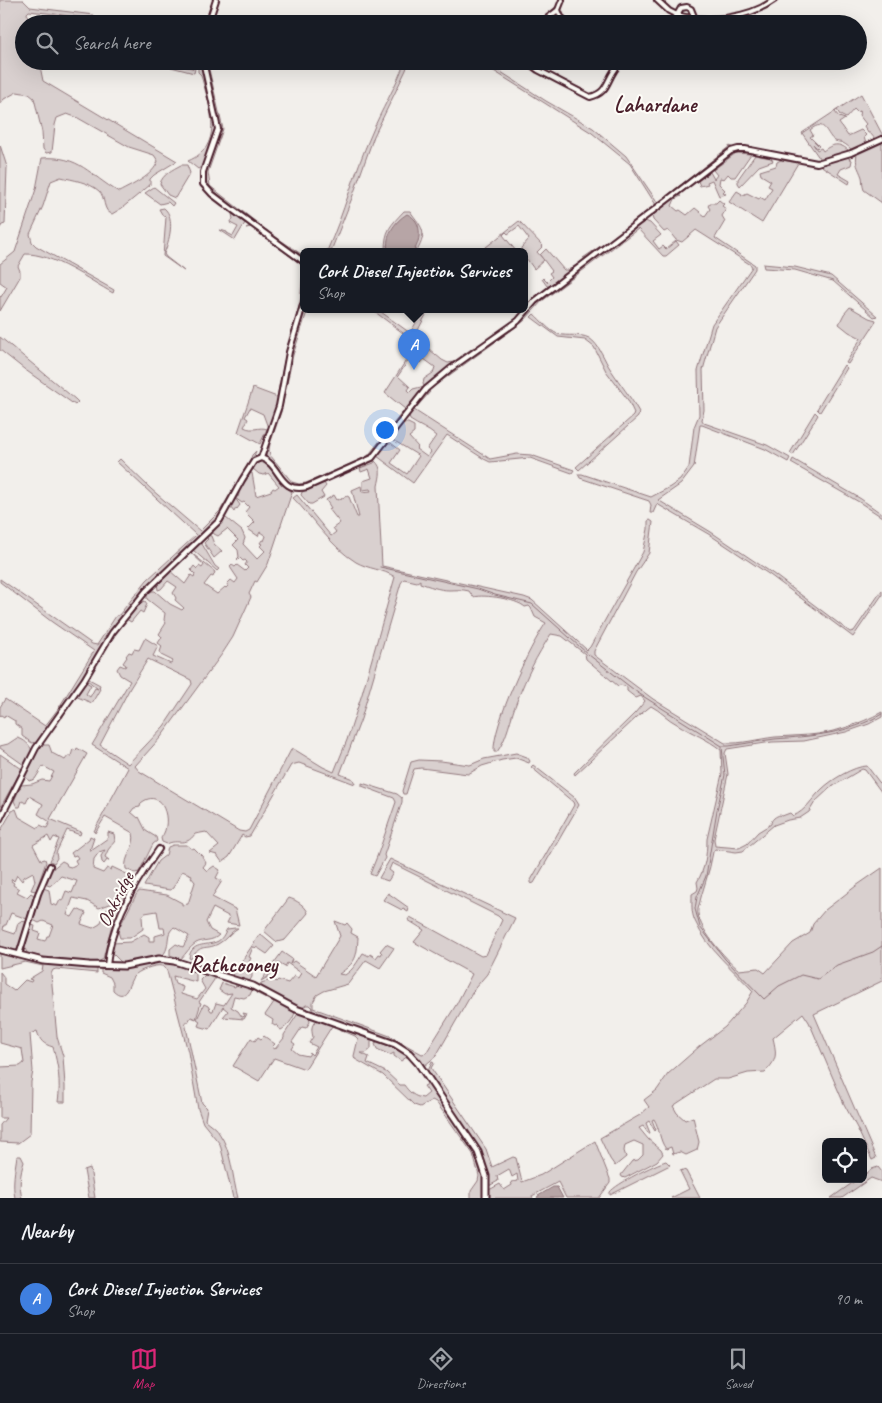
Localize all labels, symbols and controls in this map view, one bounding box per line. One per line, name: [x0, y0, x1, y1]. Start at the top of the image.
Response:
search box: [15, 15, 867, 70]
icon: search: [33, 29, 61, 57]
text: Search here: [73, 31, 150, 55]
district label: Lahardane: [614, 91, 699, 119]
popup: [300, 248, 528, 313]
text: Cork Diesel Injection Services: [317, 259, 511, 283]
text: Shop: [317, 283, 344, 303]
pin: A: [398, 329, 430, 370]
your location: [372, 417, 398, 443]
street label: Oakridge: [91, 866, 141, 931]
district label: Rathcooney: [189, 951, 280, 979]
map controls: [822, 1138, 867, 1183]
button: locate: [822, 1138, 867, 1183]
text: Nearby: [20, 1218, 73, 1244]
text: Cork Diesel Injection Services: [67, 1277, 261, 1301]
text: A: [32, 1289, 40, 1309]
text: 90 m: [835, 1289, 862, 1309]
text: Shop: [67, 1301, 94, 1321]
tab: Map: [130, 1345, 158, 1392]
tab: Directions: [417, 1345, 465, 1392]
tab: Saved: [724, 1345, 752, 1392]

